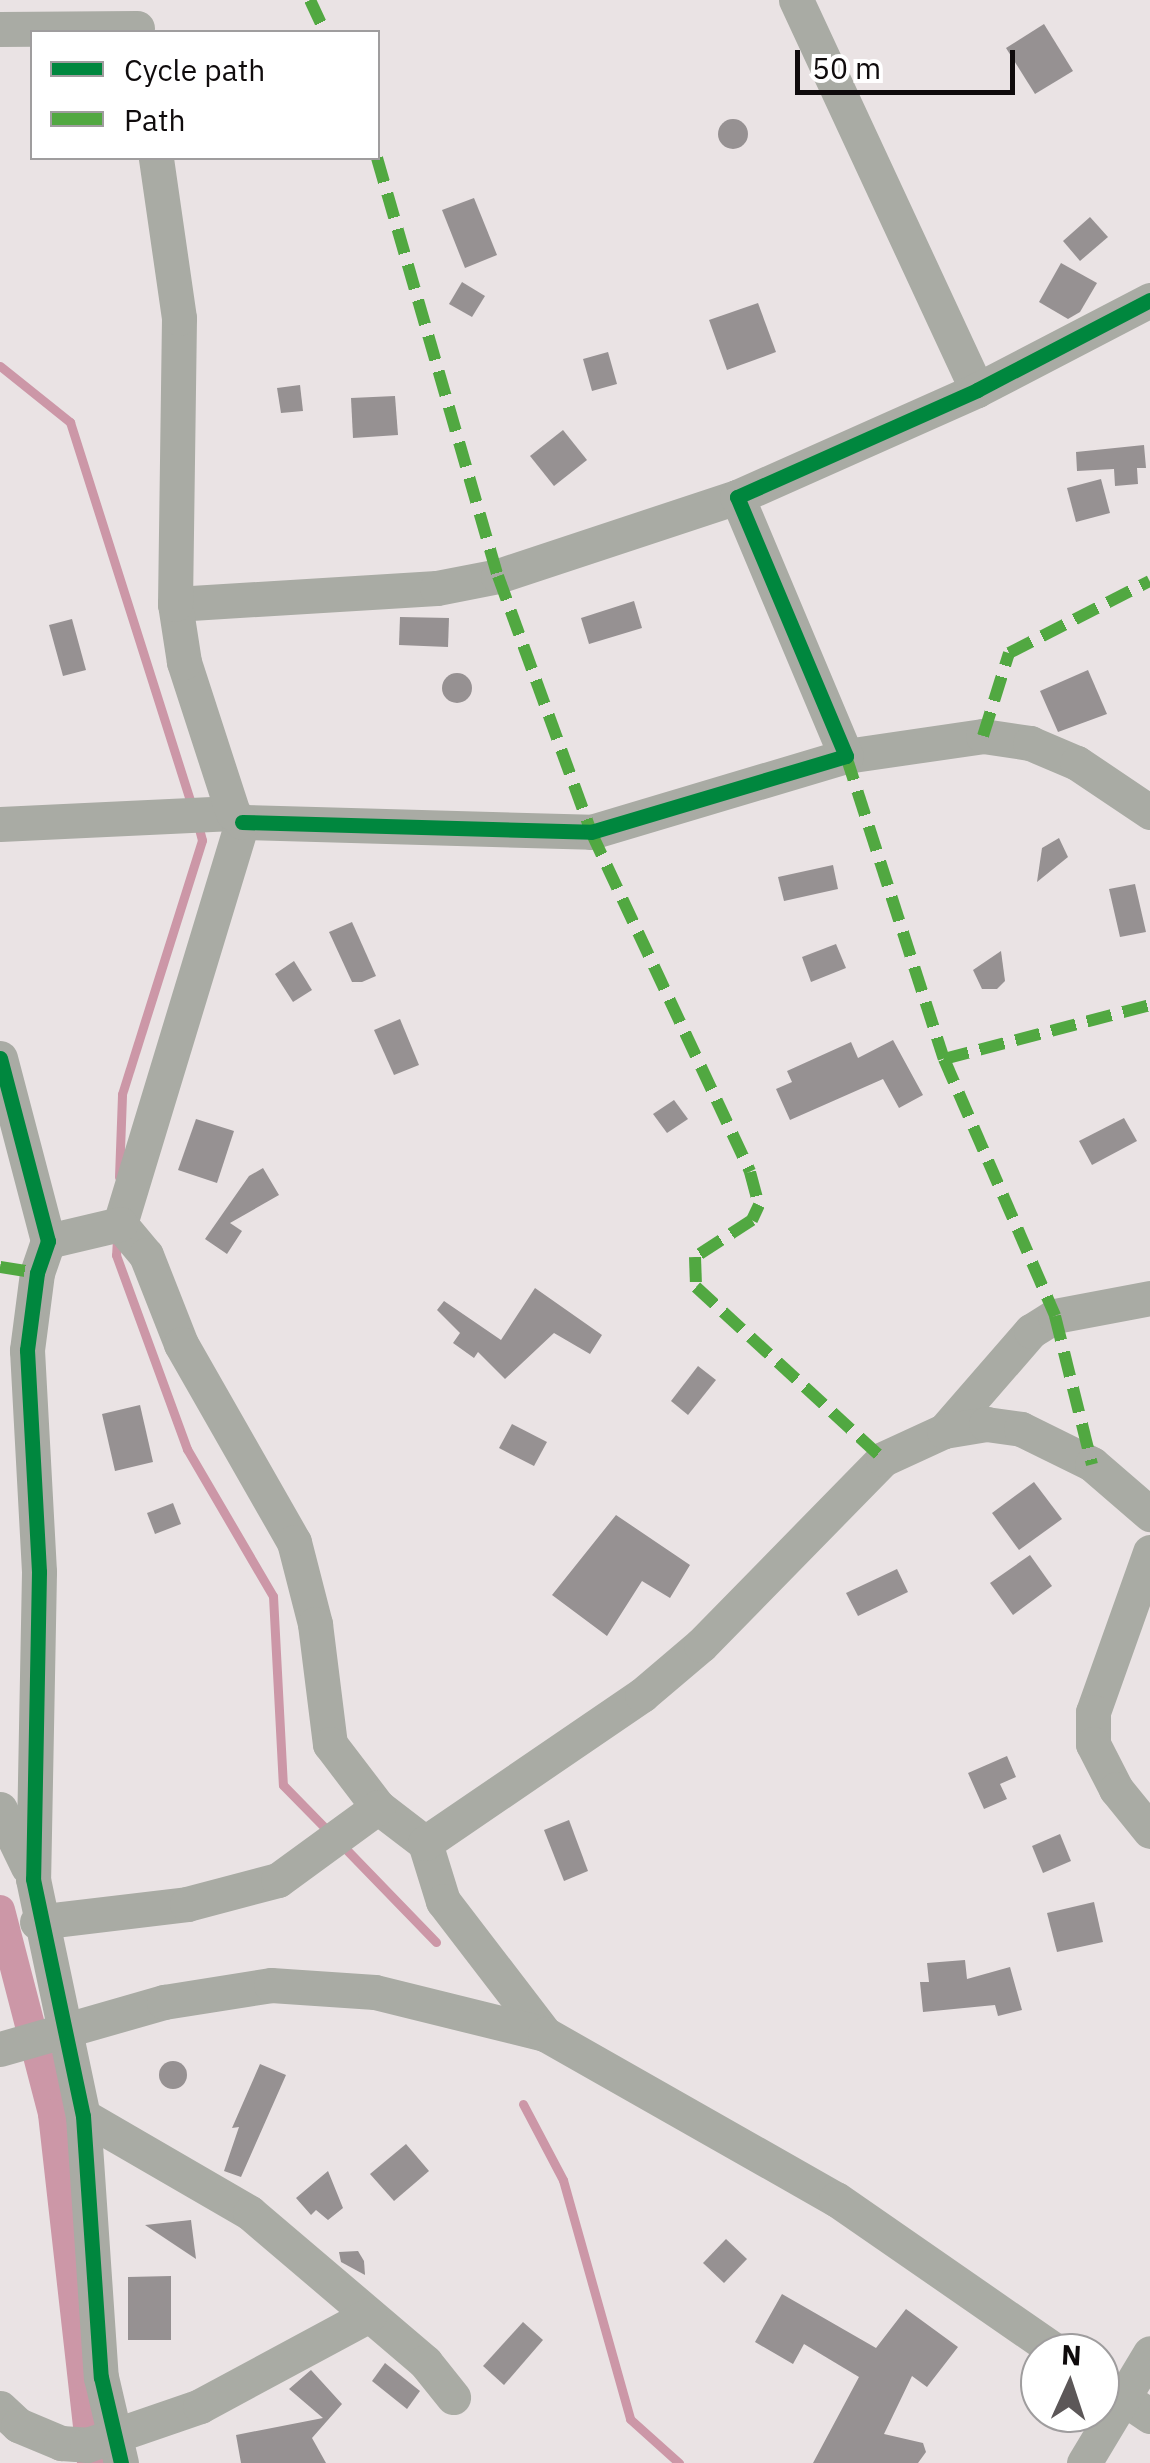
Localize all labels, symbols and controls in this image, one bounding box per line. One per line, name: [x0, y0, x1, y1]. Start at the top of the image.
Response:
legend: [30, 30, 380, 160]
scale bar: [800, 30, 1020, 92]
text: 50 m: [812, 48, 881, 87]
text: Cycle path: [124, 50, 265, 89]
text: Path: [124, 100, 185, 139]
north arrow: [1020, 2333, 1120, 2433]
text: N: [1060, 2336, 1083, 2374]

